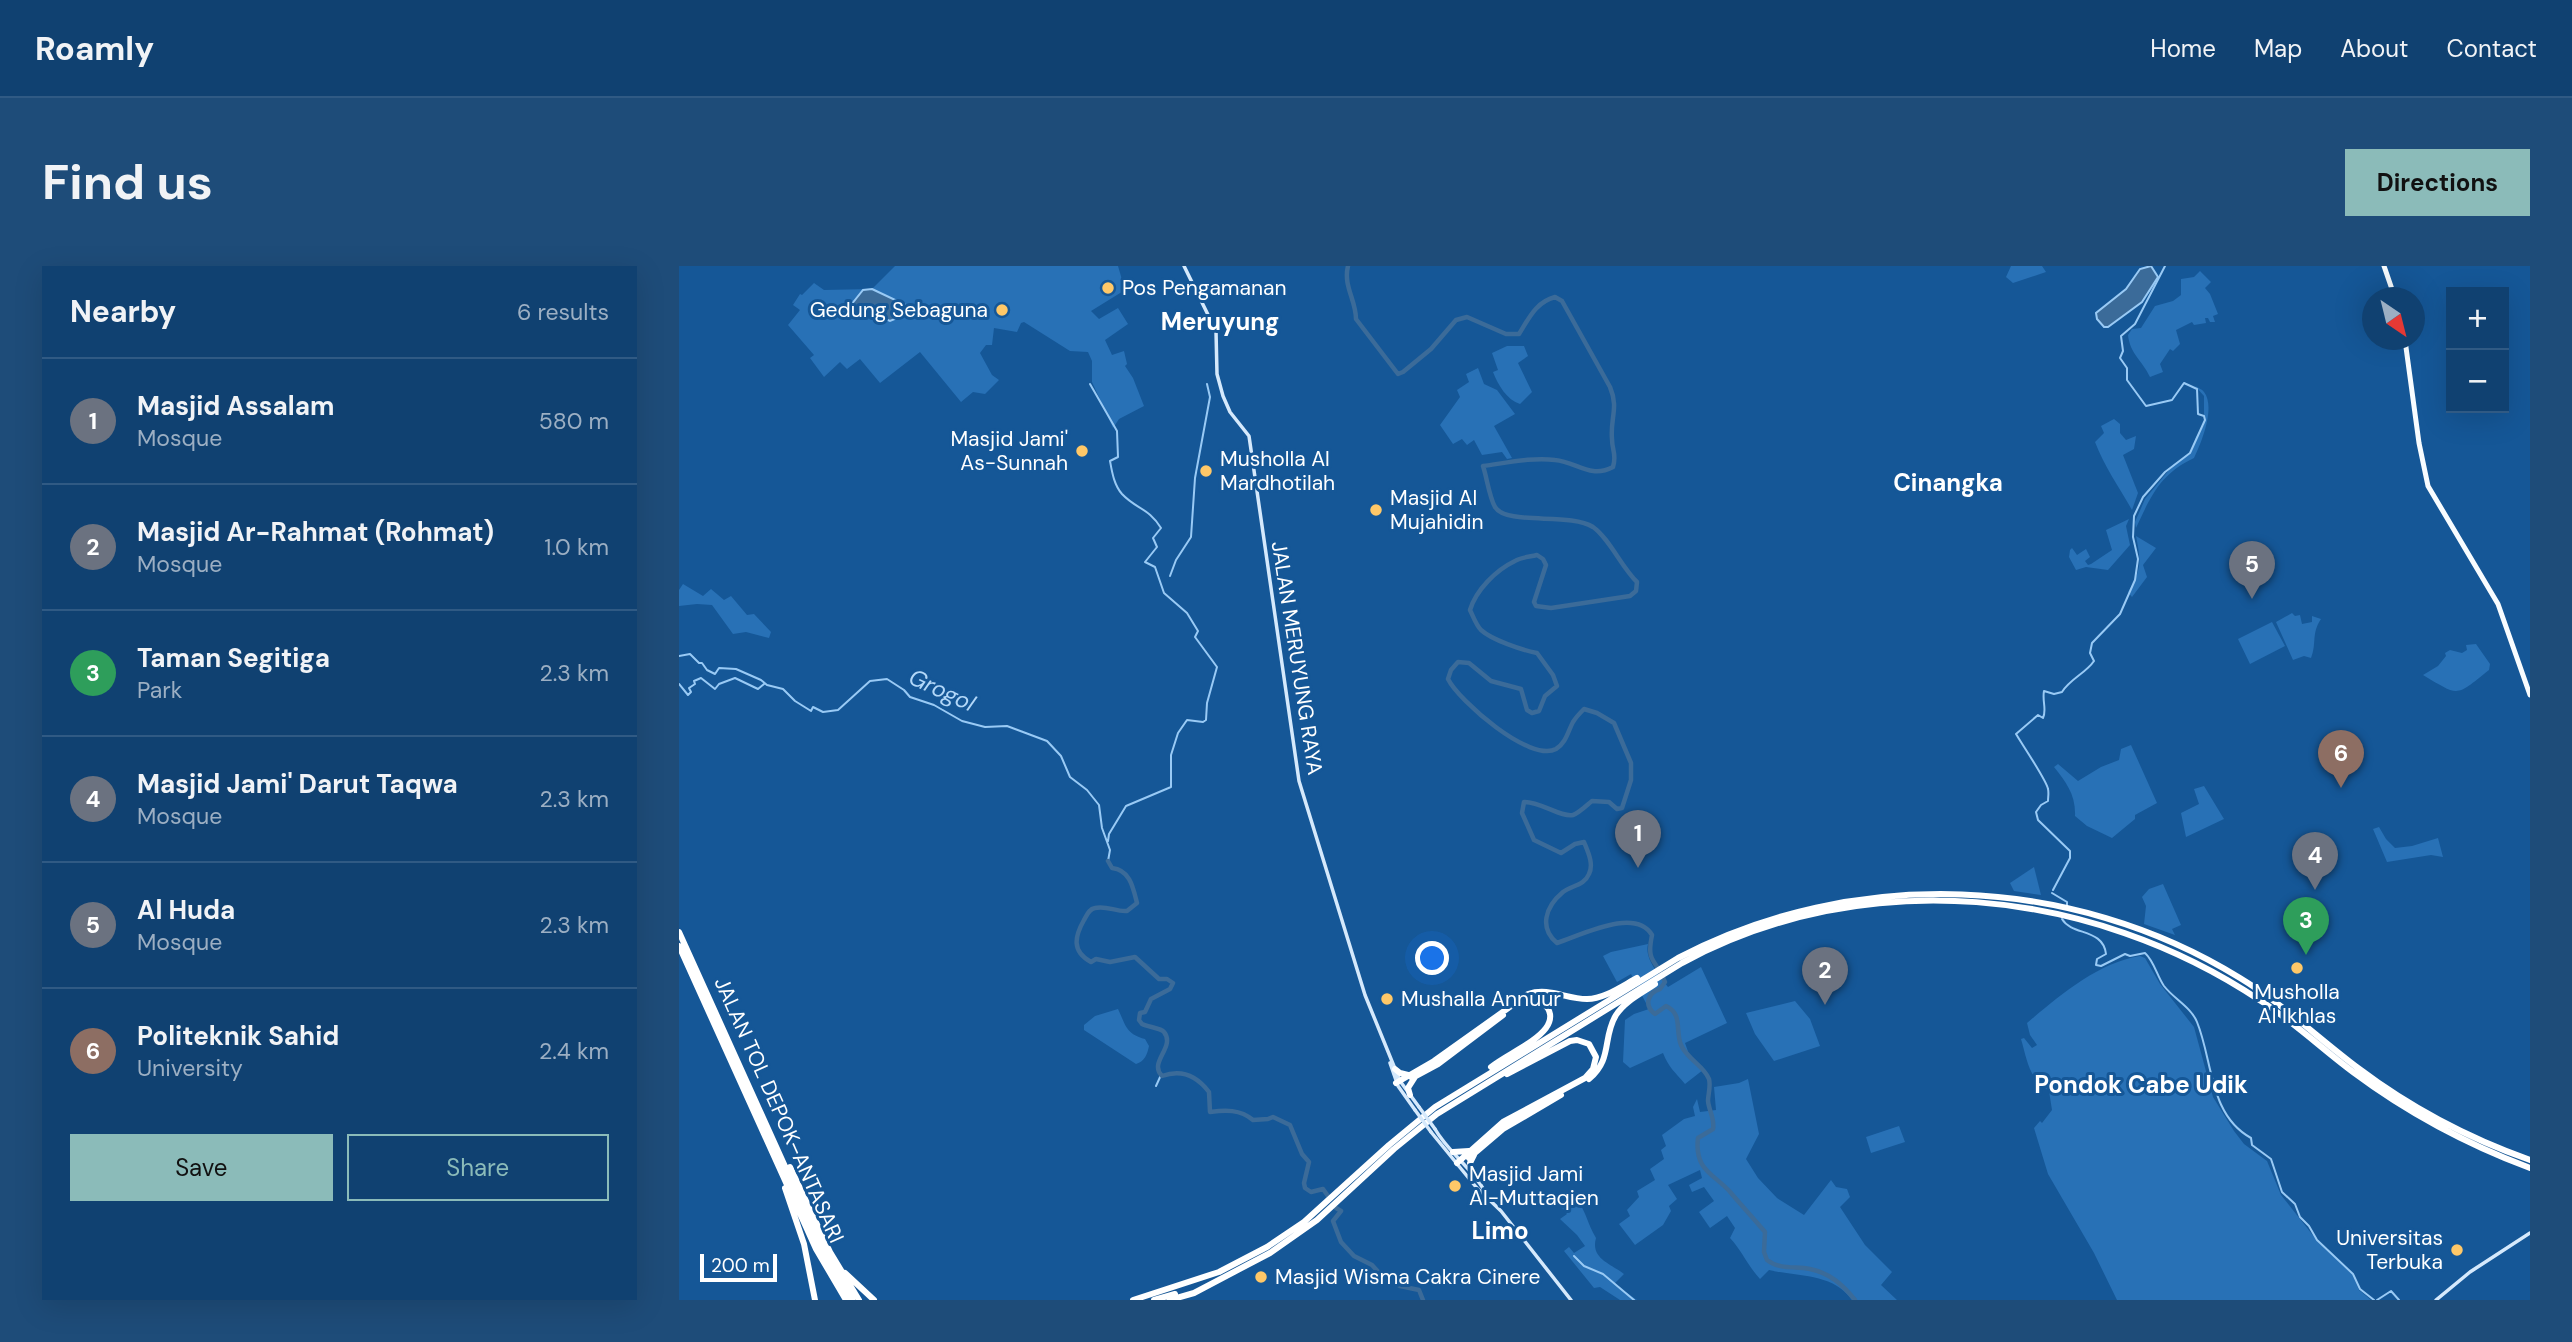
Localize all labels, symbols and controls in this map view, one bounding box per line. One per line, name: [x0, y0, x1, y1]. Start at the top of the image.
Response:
text: Roamly: [35, 27, 154, 70]
text: Home: [2150, 33, 2216, 64]
text: Map: [2254, 33, 2302, 64]
text: About: [2340, 33, 2409, 64]
text: Contact: [2447, 33, 2537, 64]
button: Directions: [2345, 149, 2530, 216]
text: Find us: [42, 150, 213, 214]
place label: Pos Pengamanan: [1122, 274, 1287, 302]
marker: Pos Pengamanan: [1100, 280, 1116, 296]
north arrow: [2362, 287, 2425, 350]
map controls: [2446, 287, 2509, 413]
button: +: [2446, 287, 2509, 350]
text: Nearby: [70, 292, 176, 331]
place label: Gedung Sebaguna: [810, 296, 988, 324]
text: 6 results: [517, 297, 609, 327]
marker: Gedung Sebaguna: [994, 302, 1010, 318]
district label: Meruyung: [1161, 306, 1279, 337]
button: −: [2446, 350, 2509, 413]
text: Masjid Assalam: [137, 389, 334, 423]
text: 1: [89, 406, 97, 436]
text: 580 m: [539, 406, 609, 436]
text: Mosque: [137, 423, 222, 453]
place label: Masjid Jami' As-Sunnah: [950, 425, 1068, 477]
marker: Masjid Jami' As-Sunnah: [1074, 443, 1090, 459]
place label: Musholla Al Mardhotilah: [1220, 445, 1335, 497]
marker: Musholla Al Mardhotilah: [1198, 463, 1214, 479]
district label: Cinangka: [1893, 467, 2003, 498]
place label: Masjid Al Mujahidin: [1390, 484, 1484, 536]
marker: Masjid Al Mujahidin: [1368, 502, 1384, 518]
text: Masjid Ar-Rahmat (Rohmat): [137, 515, 494, 549]
text: 2: [86, 532, 100, 562]
text: 1.0 km: [544, 532, 609, 562]
street label: JALAN MERUYUNG RAYA: [1265, 539, 1329, 777]
pin: 5: [2229, 541, 2275, 599]
text: Mosque: [137, 549, 222, 579]
text: Taman Segitiga: [137, 641, 330, 675]
text: 3: [86, 658, 100, 688]
text: 2.3 km: [539, 658, 609, 688]
water label: Grogol: [904, 662, 981, 719]
text: Park: [137, 675, 182, 705]
pin: 6: [2318, 730, 2364, 788]
text: Masjid Jami' Darut Taqwa: [137, 767, 458, 801]
text: 4: [86, 784, 100, 814]
text: 2.3 km: [539, 784, 609, 814]
text: Mosque: [137, 801, 222, 831]
pin: 1: [1615, 810, 1661, 868]
pin: 4: [2292, 832, 2338, 890]
text: Al Huda: [137, 893, 235, 927]
pin: 3: [2283, 897, 2329, 955]
text: 5: [86, 910, 100, 940]
text: 2.3 km: [539, 910, 609, 940]
text: Mosque: [137, 927, 222, 957]
your location: [1415, 941, 1449, 975]
pin: 2: [1802, 947, 1848, 1005]
marker: Musholla Al Ikhlas: [2289, 960, 2305, 976]
street label: JALAN TOL DEPOK–ANTASARI: [708, 973, 850, 1247]
place label: Musholla Al Ikhlas: [2254, 978, 2340, 1030]
place label: Mushalla Annuur: [1401, 985, 1561, 1013]
marker: Mushalla Annuur: [1379, 991, 1395, 1007]
text: Politeknik Sahid: [137, 1019, 339, 1053]
text: 6: [86, 1036, 100, 1066]
text: 2.4 km: [539, 1036, 609, 1066]
text: University: [137, 1053, 243, 1083]
district label: Pondok Cabe Udik: [2034, 1069, 2248, 1100]
button: Save: [70, 1134, 333, 1201]
button: Share: [347, 1134, 609, 1201]
place label: Masjid Jami Al-Muttaqien: [1469, 1160, 1599, 1212]
marker: Masjid Jami Al-Muttaqien: [1447, 1178, 1463, 1194]
district label: Limo: [1471, 1215, 1529, 1246]
place label: Universitas Terbuka: [2336, 1224, 2443, 1276]
marker: Universitas Terbuka: [2449, 1242, 2465, 1258]
scale bar: [700, 1251, 777, 1283]
text: 200 m: [711, 1253, 770, 1278]
place label: Masjid Wisma Cakra Cinere: [1275, 1263, 1540, 1291]
marker: Masjid Wisma Cakra Cinere: [1253, 1269, 1269, 1285]

